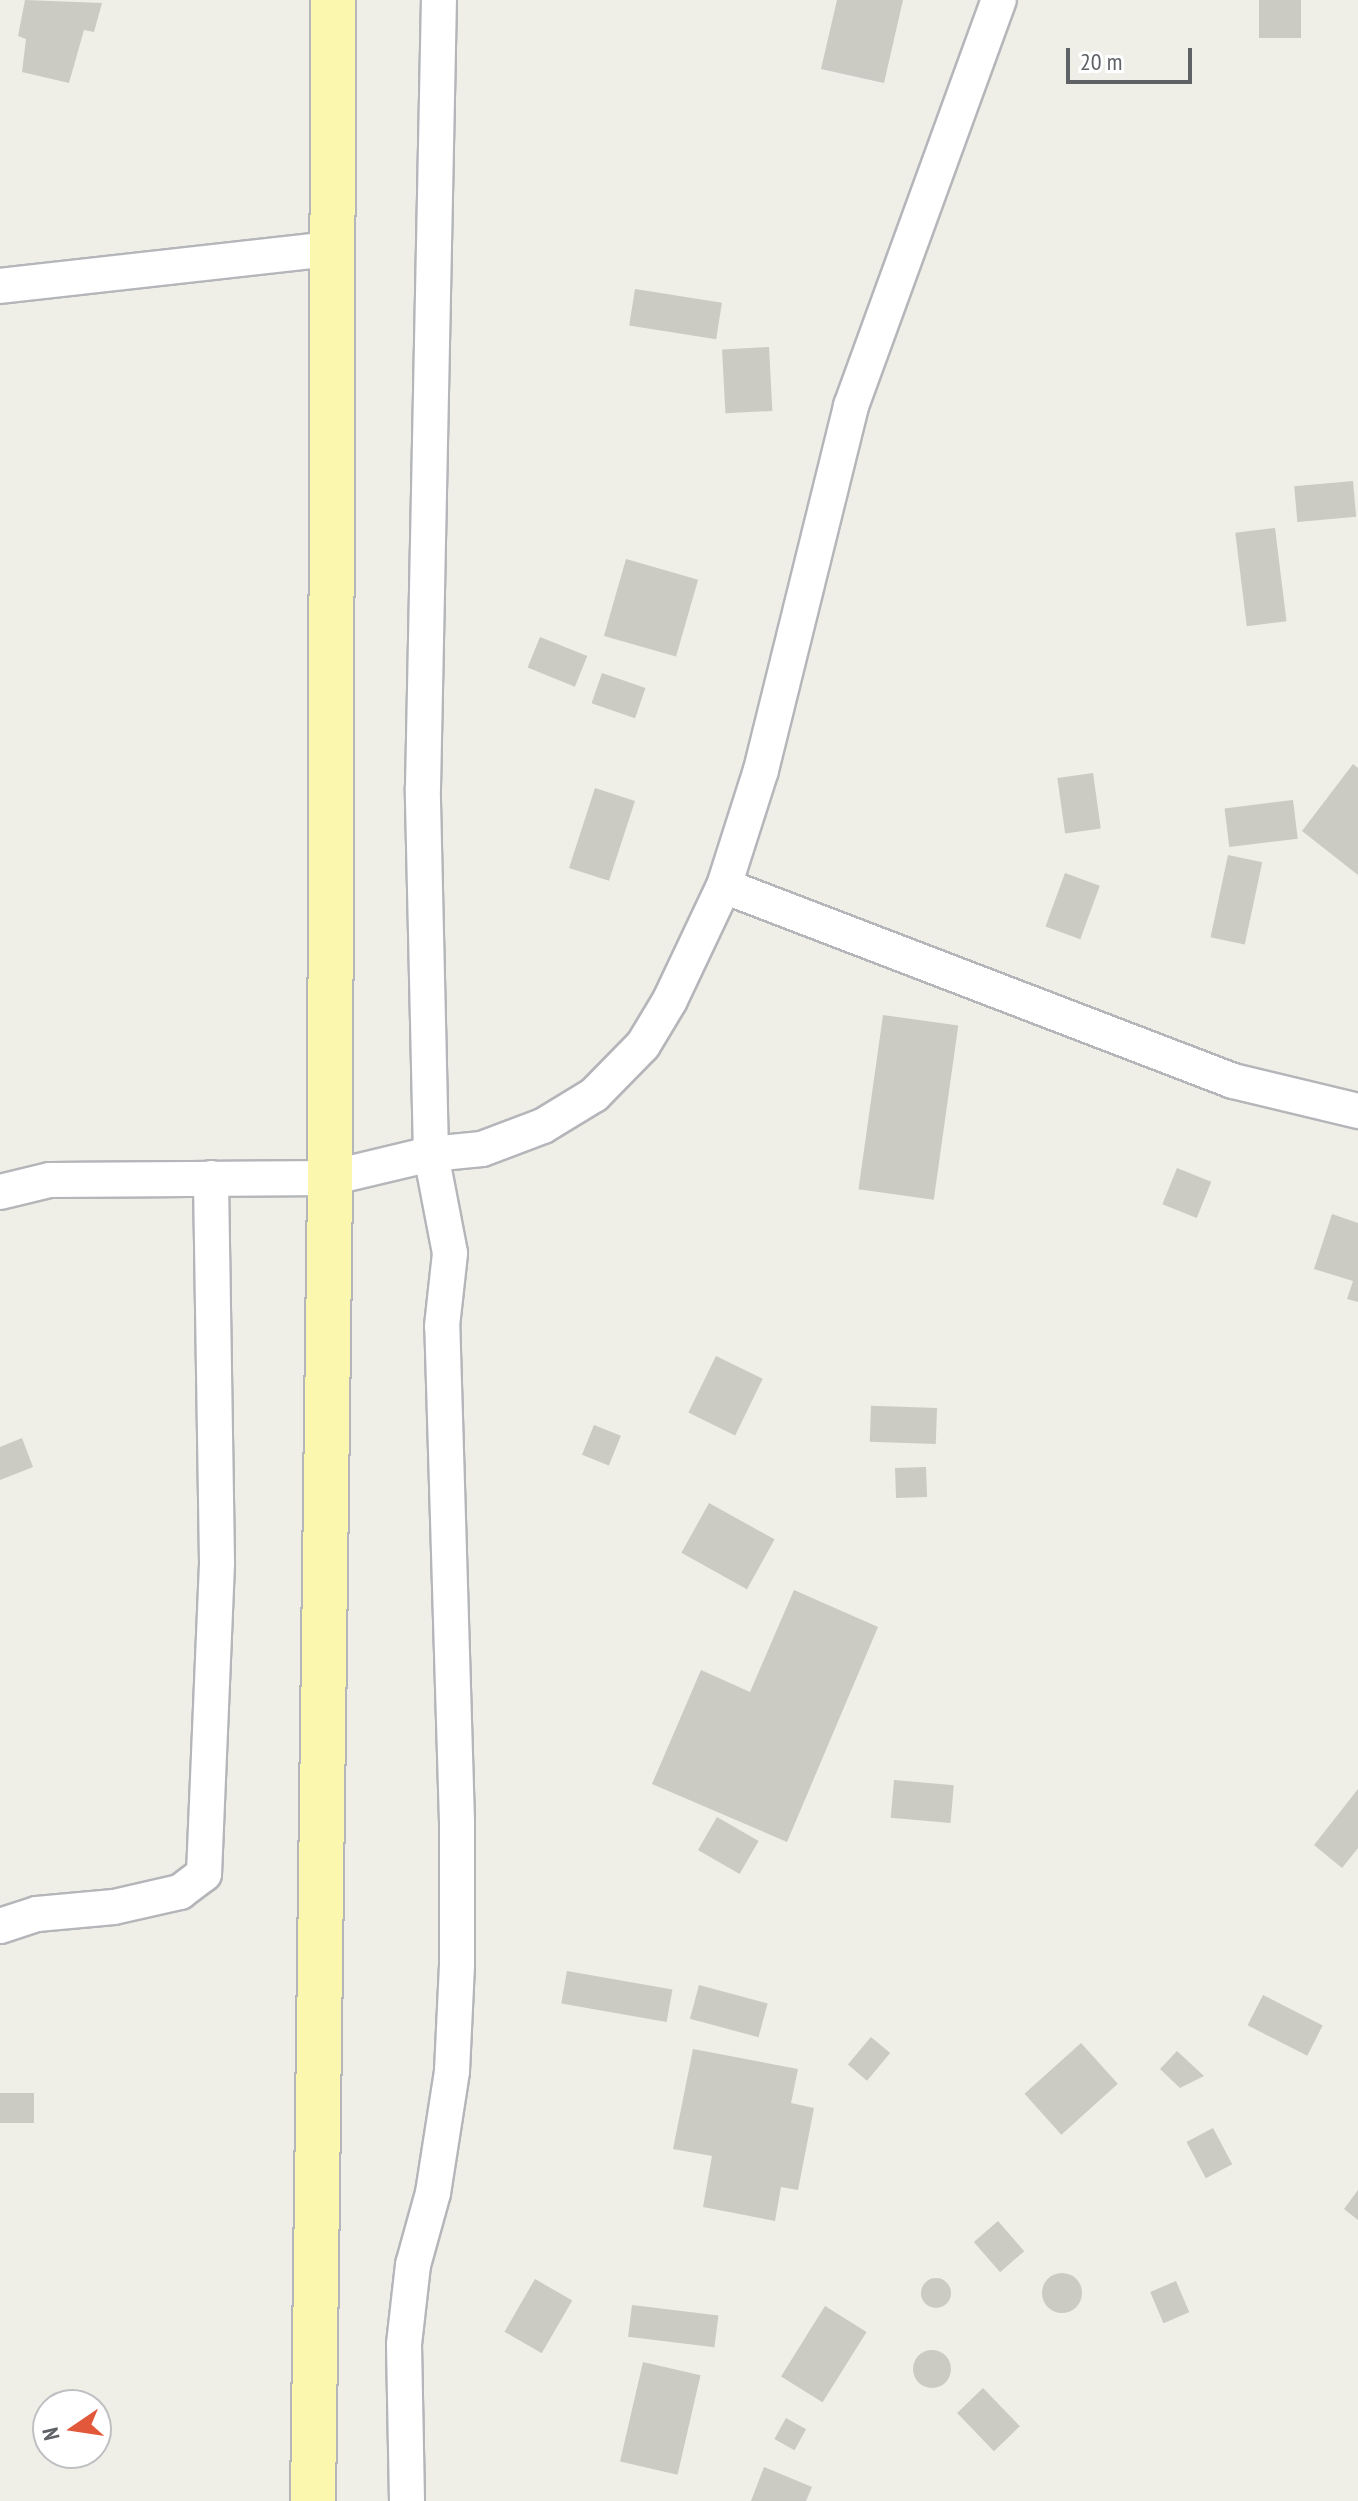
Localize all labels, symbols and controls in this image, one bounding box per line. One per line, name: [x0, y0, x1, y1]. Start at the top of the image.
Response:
scale bar: [1070, 32, 1196, 82]
text: 20 m: [1080, 46, 1122, 77]
north arrow: [32, 2389, 112, 2469]
text: N: [36, 2425, 66, 2443]

